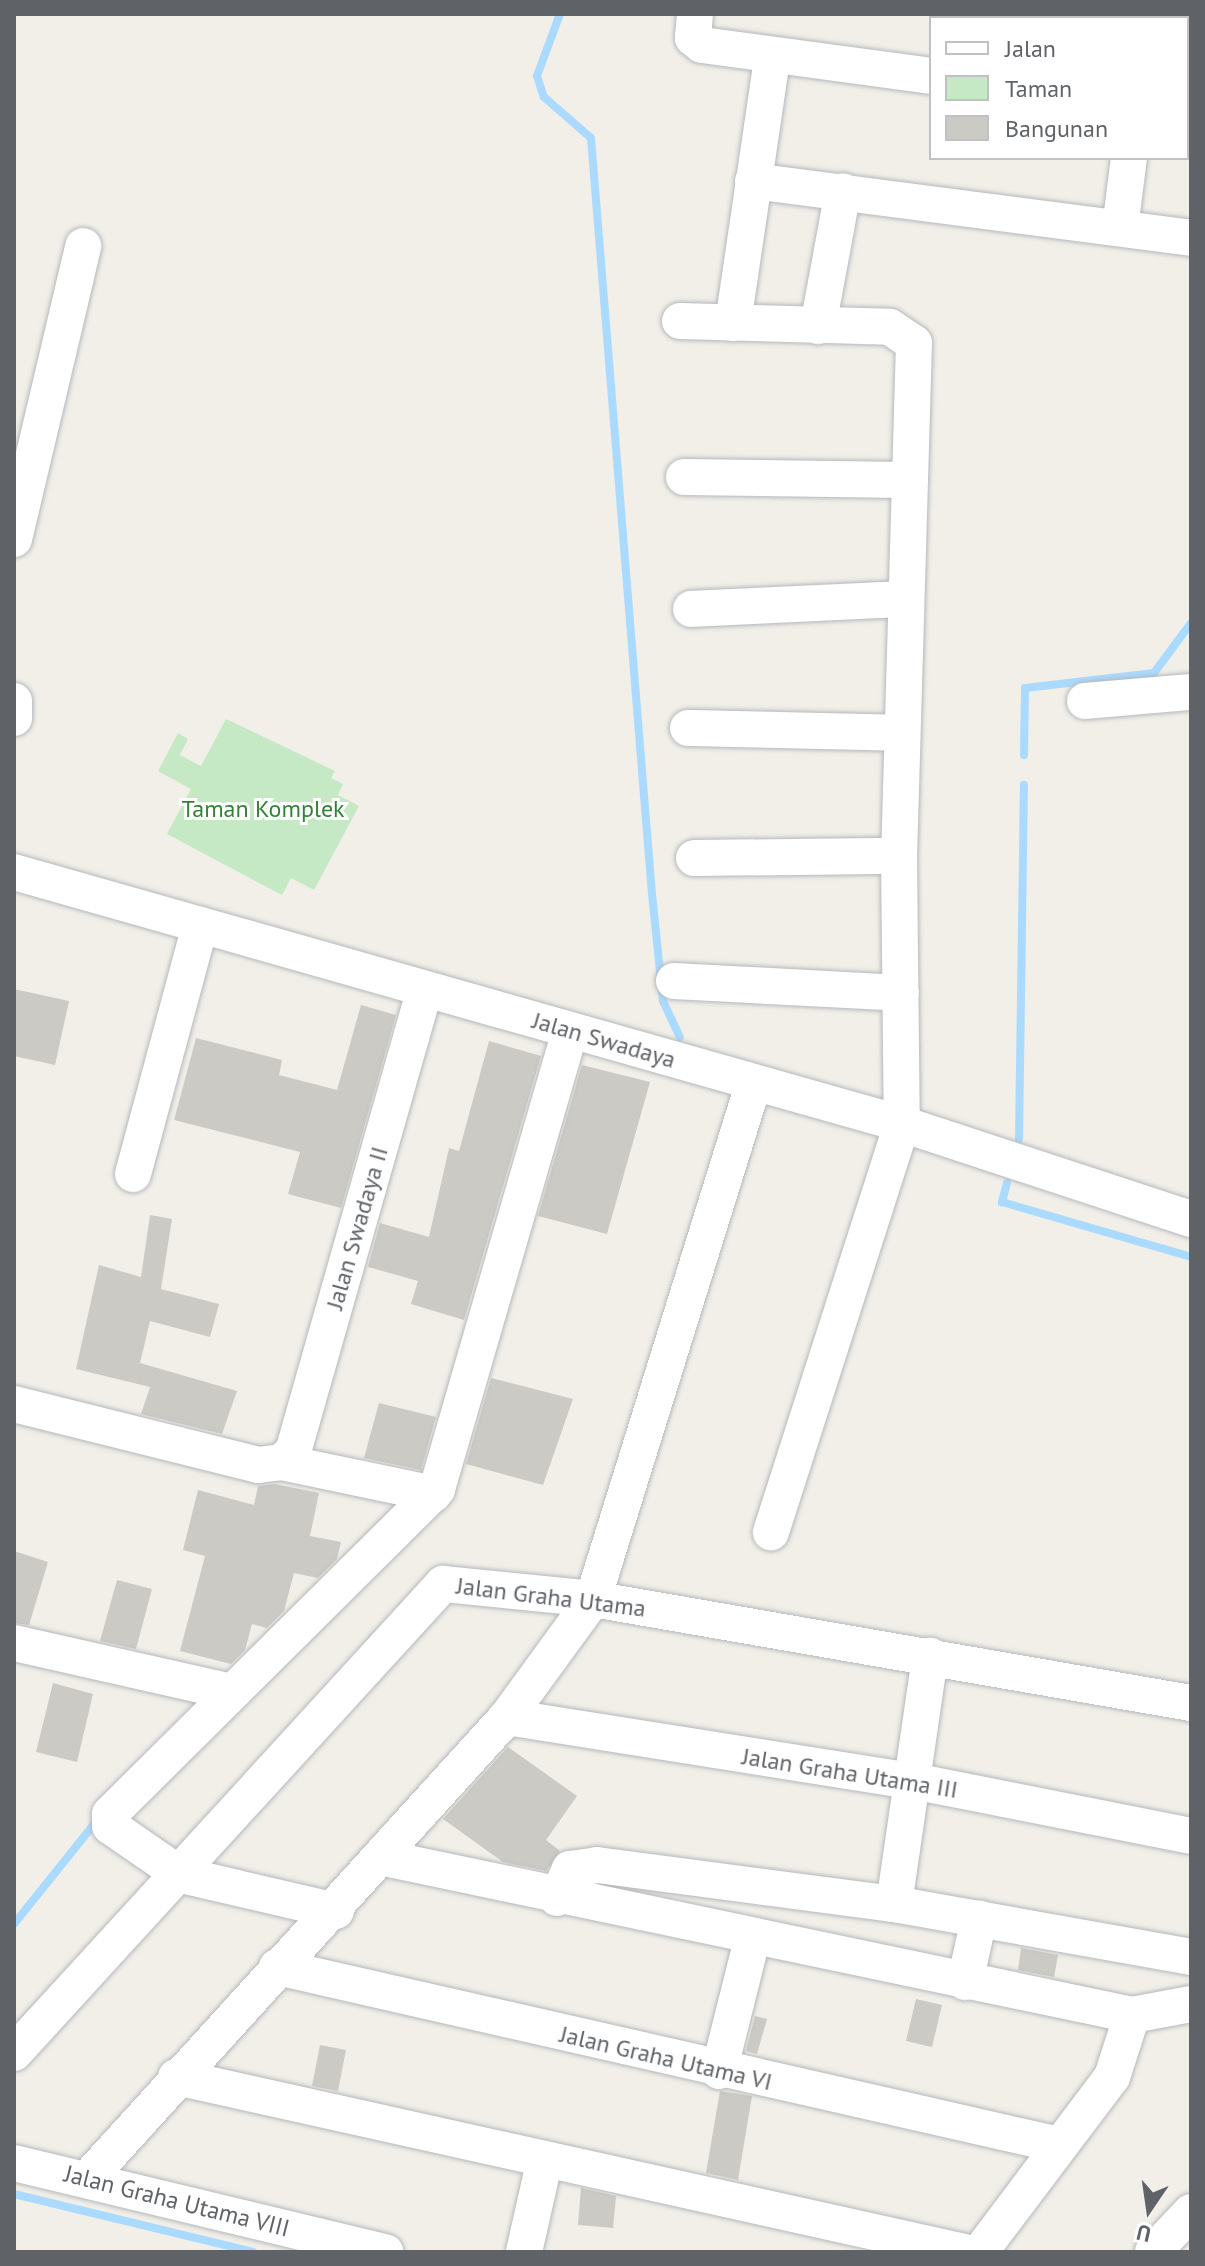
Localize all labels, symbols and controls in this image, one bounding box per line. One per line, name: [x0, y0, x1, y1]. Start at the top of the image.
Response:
legend: [929, 16, 1189, 160]
text: Jalan: [1005, 33, 1056, 64]
text: Taman: [1005, 73, 1072, 104]
text: Bangunan: [1005, 113, 1108, 144]
park label: Taman Komplek: [181, 795, 345, 823]
street label: Jalan Swadaya: [529, 1006, 679, 1074]
street label: Jalan Swadaya II: [320, 1143, 394, 1313]
street label: Jalan Graha Utama: [455, 1571, 647, 1623]
street label: Jalan Graha Utama III: [740, 1742, 960, 1804]
street label: Jalan Graha Utama VI: [557, 2019, 775, 2097]
street label: Jalan Graha Utama VIII: [61, 2159, 293, 2243]
north arrow: [1109, 2170, 1189, 2250]
text: U: [1134, 2218, 1153, 2249]

